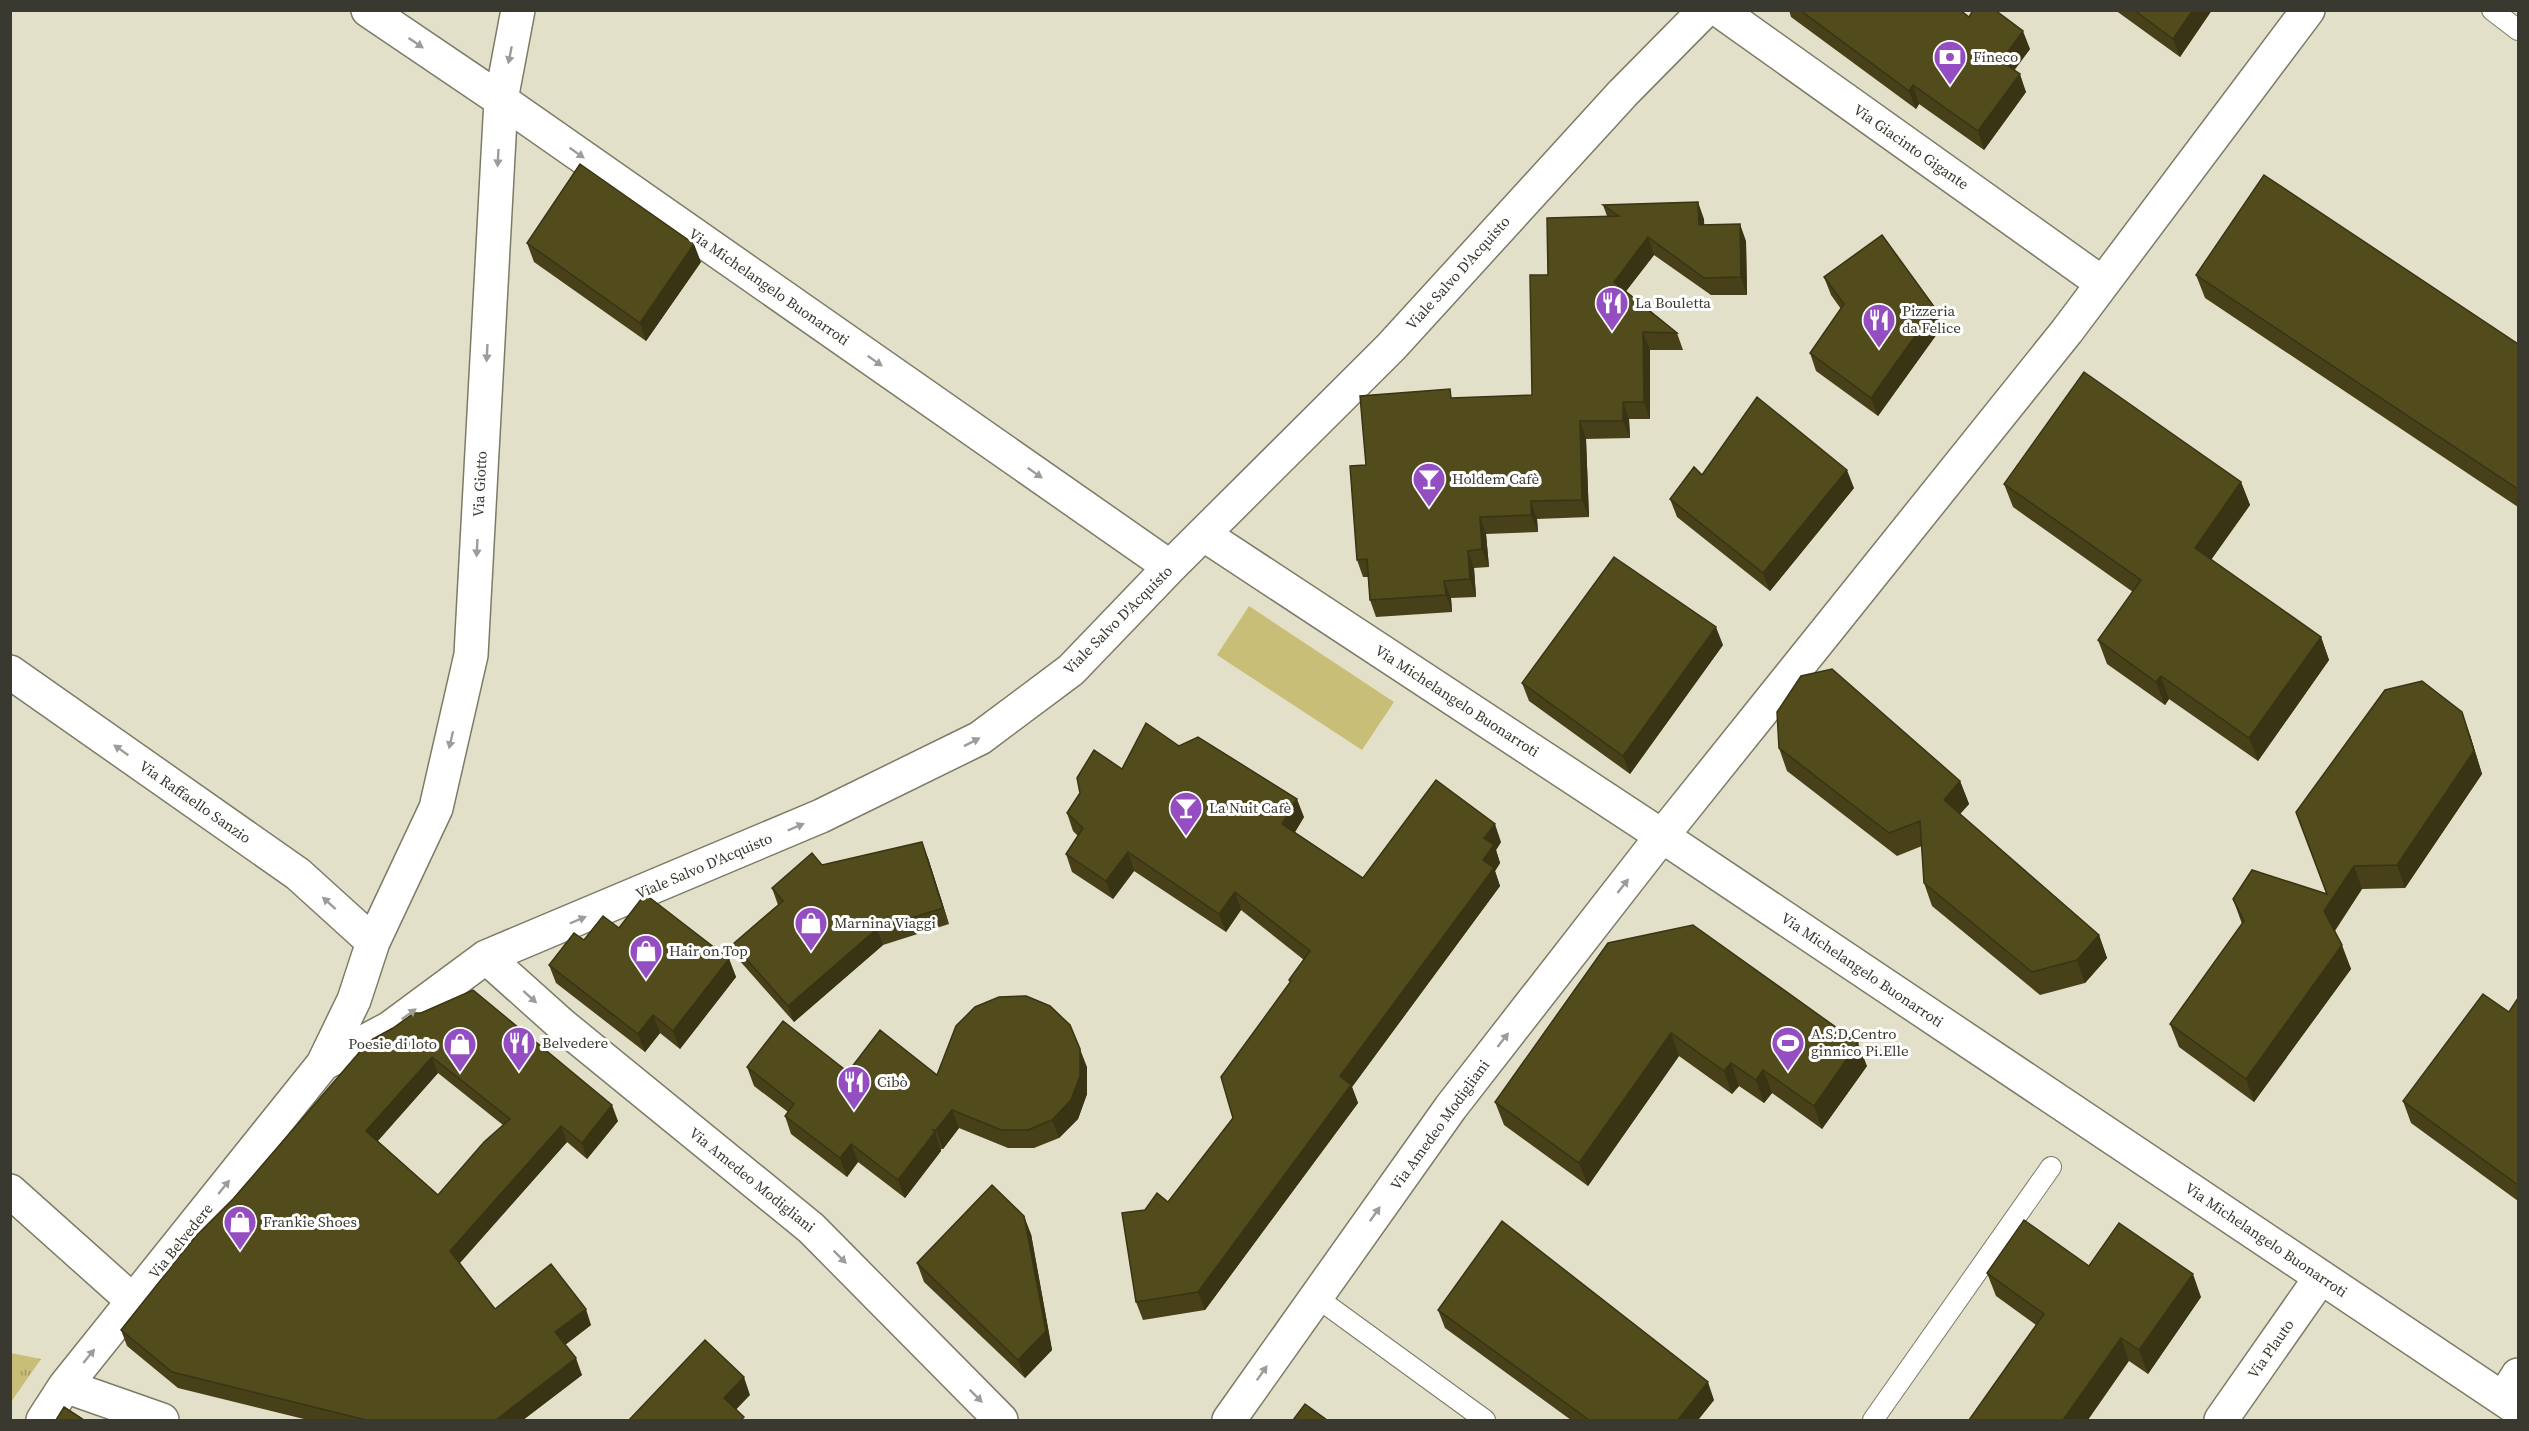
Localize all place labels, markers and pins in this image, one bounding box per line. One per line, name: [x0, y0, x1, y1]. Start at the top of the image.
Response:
bank icon: Fineco: [1932, 39, 1968, 86]
place label: Fineco: [1973, 46, 2018, 67]
restaurant icon: La Bouletta: [1594, 285, 1630, 332]
place label: La Bouletta: [1635, 292, 1711, 313]
place label: Pizzeria da Felice: [1902, 300, 1961, 338]
restaurant icon: Pizzeria da Felice: [1861, 302, 1897, 349]
bar icon: Holdem Cafè: [1411, 461, 1447, 508]
place label: Holdem Cafè: [1452, 468, 1539, 489]
bar icon: La Nuit Cafè: [1168, 790, 1204, 837]
place label: La Nuit Cafè: [1209, 797, 1292, 818]
shop icon: Marnina Viaggi: [793, 905, 829, 952]
place label: Marnina Viaggi: [834, 912, 936, 933]
shop icon: Hair on Top: [628, 933, 664, 980]
place label: Hair on Top: [669, 940, 748, 961]
place label: A.S.D.Centro ginnico Pi.Elle: [1811, 1023, 1909, 1061]
restaurant icon: Belvedere: [501, 1025, 537, 1072]
sports icon: A.S.D.Centro ginnico Pi.Elle: [1770, 1025, 1806, 1072]
shop icon: Poesie di loto: [442, 1026, 478, 1073]
place label: Belvedere: [542, 1032, 609, 1053]
place label: Poesie di loto: [348, 1033, 437, 1054]
restaurant icon: Cibò: [836, 1064, 872, 1111]
place label: Cibò: [877, 1071, 908, 1092]
shop icon: Frankie Shoes: [222, 1204, 258, 1251]
place label: Frankie Shoes: [263, 1211, 357, 1232]

